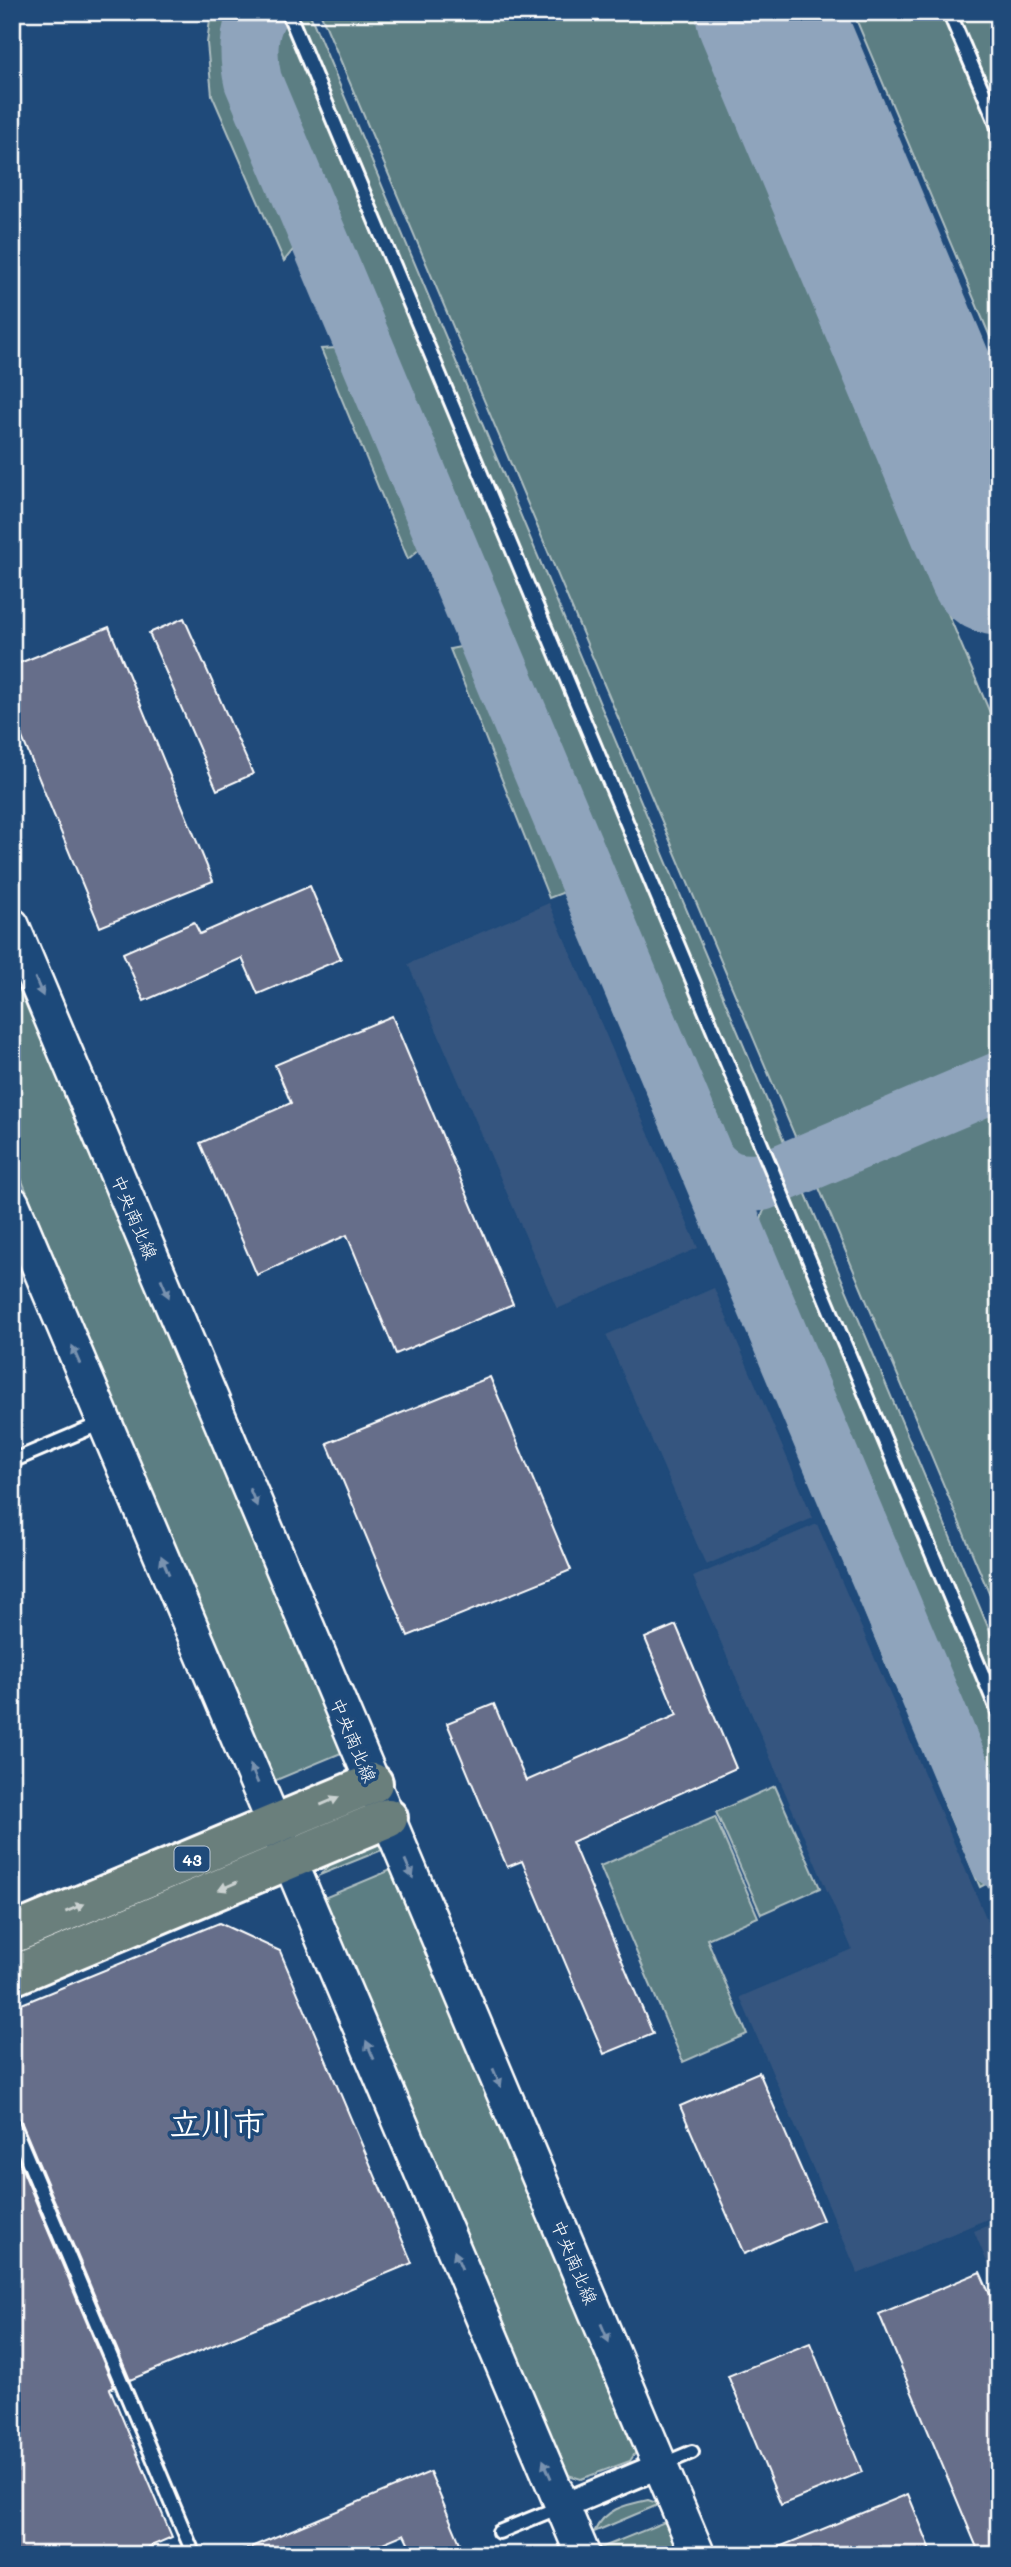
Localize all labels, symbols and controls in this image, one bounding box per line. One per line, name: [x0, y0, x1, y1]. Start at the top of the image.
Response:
one-way arrow: [33, 977, 44, 998]
street label: 中央南北線: [106, 1171, 164, 1263]
one-way arrow: [159, 1277, 170, 1298]
one-way arrow: [71, 1345, 82, 1366]
one-way arrow: [247, 1487, 258, 1508]
one-way arrow: [159, 1555, 171, 1575]
street label: 中央南北線: [325, 1694, 383, 1786]
one-way arrow: [249, 1763, 260, 1784]
one-way arrow: [320, 1795, 341, 1806]
road number: 43: [174, 1846, 210, 1871]
one-way arrow: [404, 1858, 415, 1879]
one-way arrow: [217, 1880, 238, 1891]
one-way arrow: [65, 1902, 86, 1913]
one-way arrow: [365, 2039, 376, 2060]
one-way arrow: [492, 2068, 503, 2089]
district label: 立川市: [169, 2101, 265, 2143]
street label: 中央南北線: [546, 2216, 604, 2308]
one-way arrow: [452, 2249, 463, 2270]
one-way arrow: [599, 2323, 611, 2343]
one-way arrow: [541, 2459, 552, 2480]

